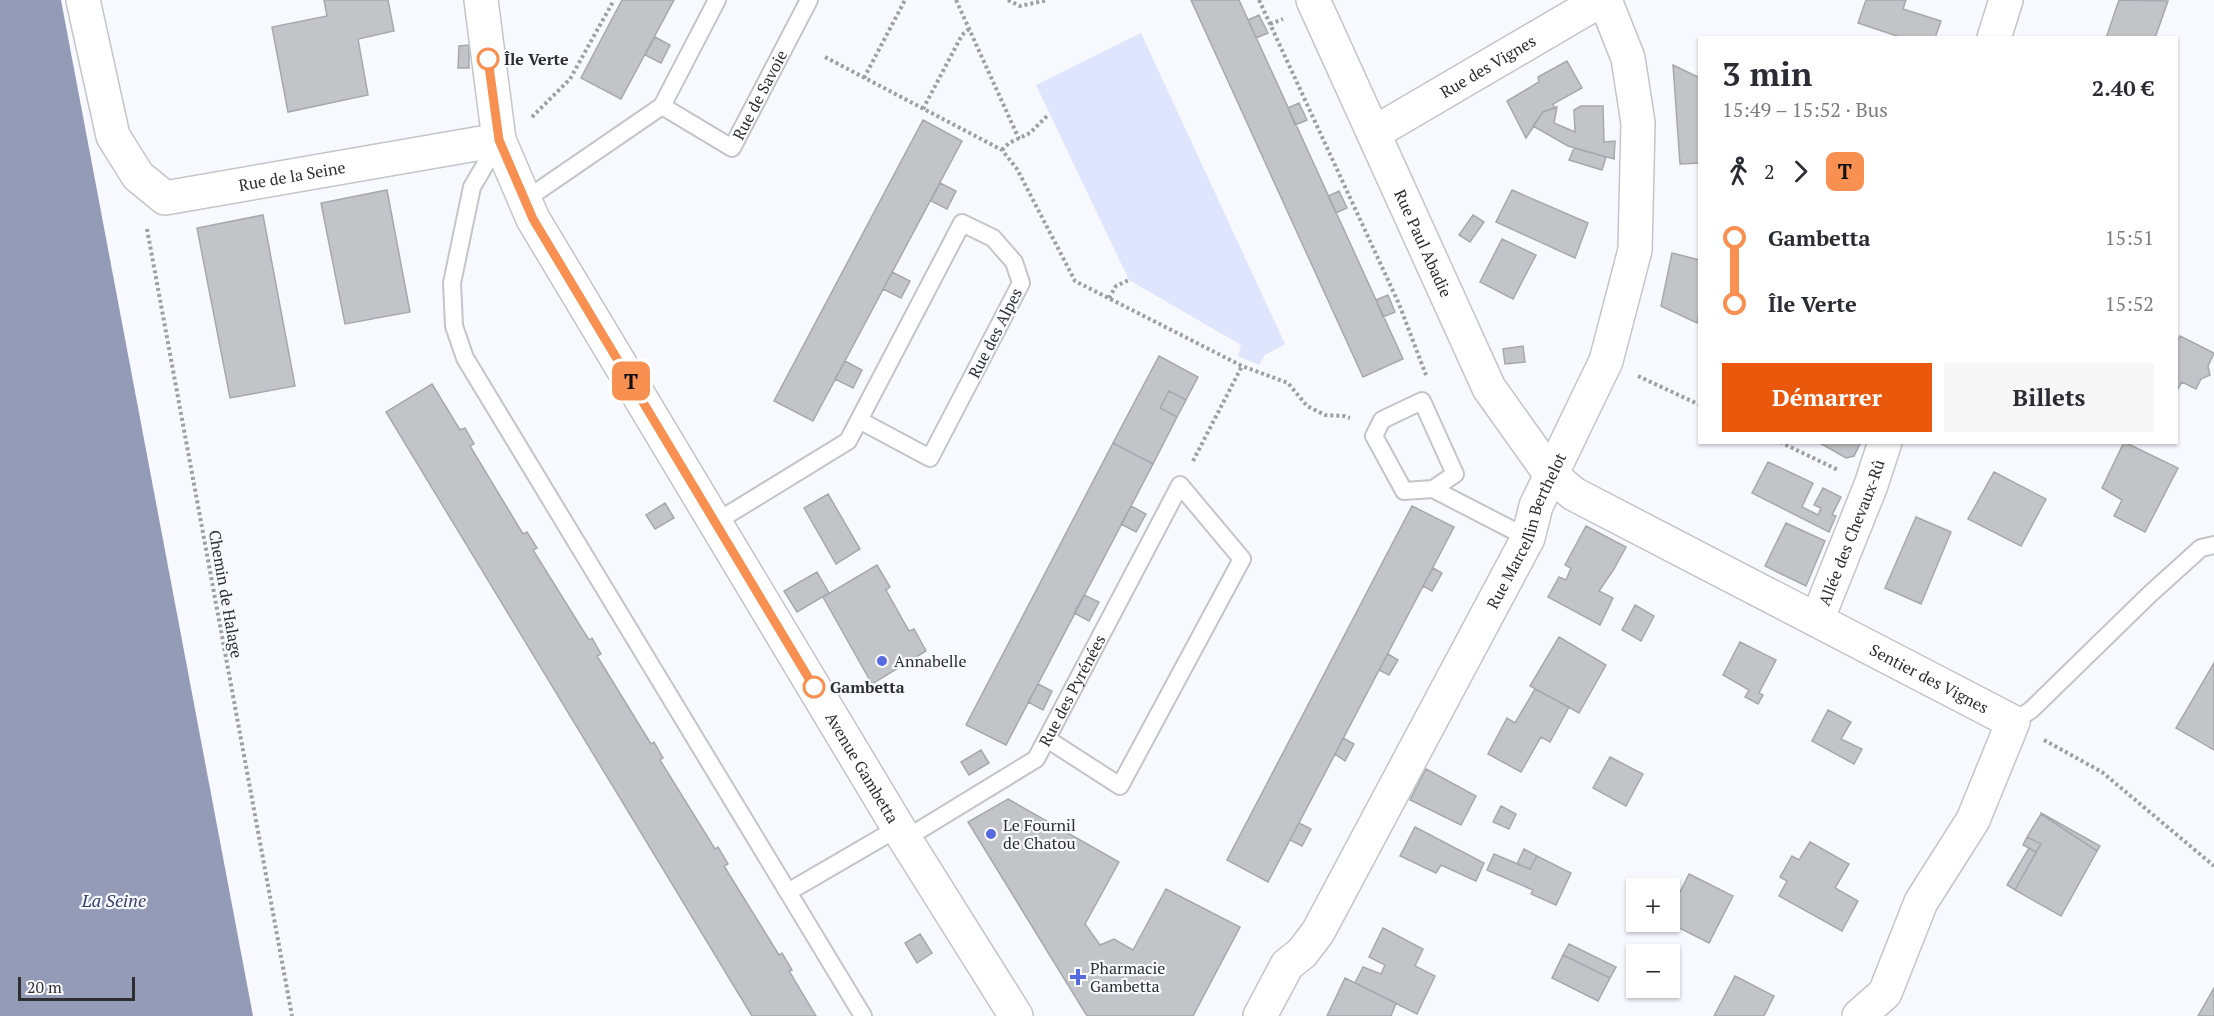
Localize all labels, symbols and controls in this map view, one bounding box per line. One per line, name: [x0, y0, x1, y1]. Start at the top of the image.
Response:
street label: Rue des Vignes: [1436, 30, 1540, 103]
street label: Rue de Savoie: [727, 46, 792, 144]
marker: Île Verte: [477, 48, 499, 70]
place label: Île Verte: [504, 48, 569, 70]
text: 3 min: [1722, 52, 1812, 95]
text: 2.40 €: [2092, 73, 2154, 102]
text: 15:49 – 15:52 · Bus: [1722, 96, 1888, 123]
icon: walk: [1722, 155, 1755, 188]
icon: forward: [1784, 155, 1817, 188]
street label: Rue de la Seine: [237, 156, 347, 196]
text: T: [1838, 157, 1852, 185]
text: 2: [1764, 158, 1775, 185]
street label: Rue Paul Abadie: [1389, 186, 1457, 301]
text: Gambetta: [1768, 223, 1871, 252]
text: 15:51: [2105, 224, 2154, 251]
street label: Rue des Alpes: [963, 284, 1027, 382]
text: Île Verte: [1768, 289, 1857, 318]
text: 15:52: [2105, 290, 2154, 317]
line badge: T: [612, 362, 650, 400]
button: Démarrer: [1722, 363, 1932, 432]
button: Billets: [1944, 363, 2154, 432]
text: T: [624, 367, 638, 395]
street label: Rue Marcellin Berthelot: [1481, 449, 1571, 612]
street label: Allée des Chevaux-Rû: [1813, 457, 1890, 609]
street label: Chemin de Halage: [204, 528, 248, 660]
street label: Rue des Pyrénées: [1034, 631, 1111, 750]
street label: Sentier des Vignes: [1866, 639, 1993, 718]
place label: Annabelle: [894, 650, 966, 672]
marker: Annabelle: [875, 654, 889, 668]
marker: Gambetta: [803, 676, 825, 698]
place label: Gambetta: [830, 676, 905, 698]
street label: Avenue Gambetta: [820, 708, 904, 827]
place label: Le Fournil de Chatou: [1003, 814, 1076, 854]
marker: Le Fournil de Chatou: [984, 827, 998, 841]
map controls: [1626, 878, 1680, 998]
button: +: [1626, 878, 1680, 932]
water label: La Seine: [81, 888, 146, 912]
button: −: [1626, 944, 1680, 998]
place label: Pharmacie Gambetta: [1090, 957, 1165, 997]
marker: Pharmacie Gambetta: [1071, 970, 1085, 984]
scale bar: [18, 974, 135, 1002]
text: 20 m: [27, 976, 62, 998]

